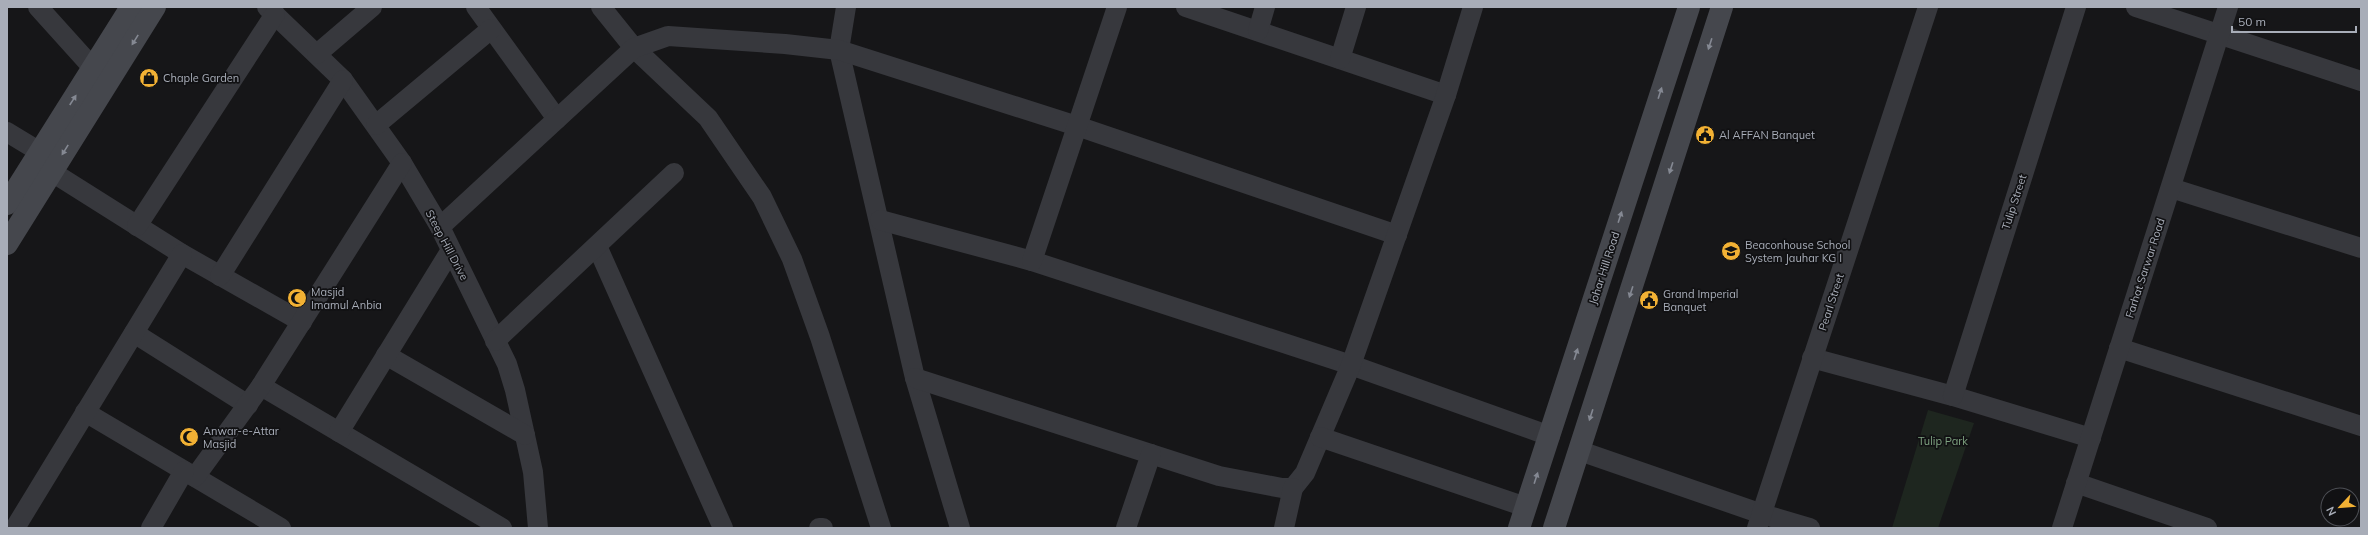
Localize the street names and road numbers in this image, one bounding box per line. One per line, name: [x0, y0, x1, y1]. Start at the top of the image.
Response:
street label: Tulip Street: [1998, 172, 2030, 231]
street label: Steep Hill Drive: [423, 207, 471, 283]
street label: Farhat Sarwar Road: [2122, 216, 2168, 320]
street label: Johar Hill Road: [1586, 230, 1622, 306]
street label: Pearl Street: [1815, 271, 1847, 332]

